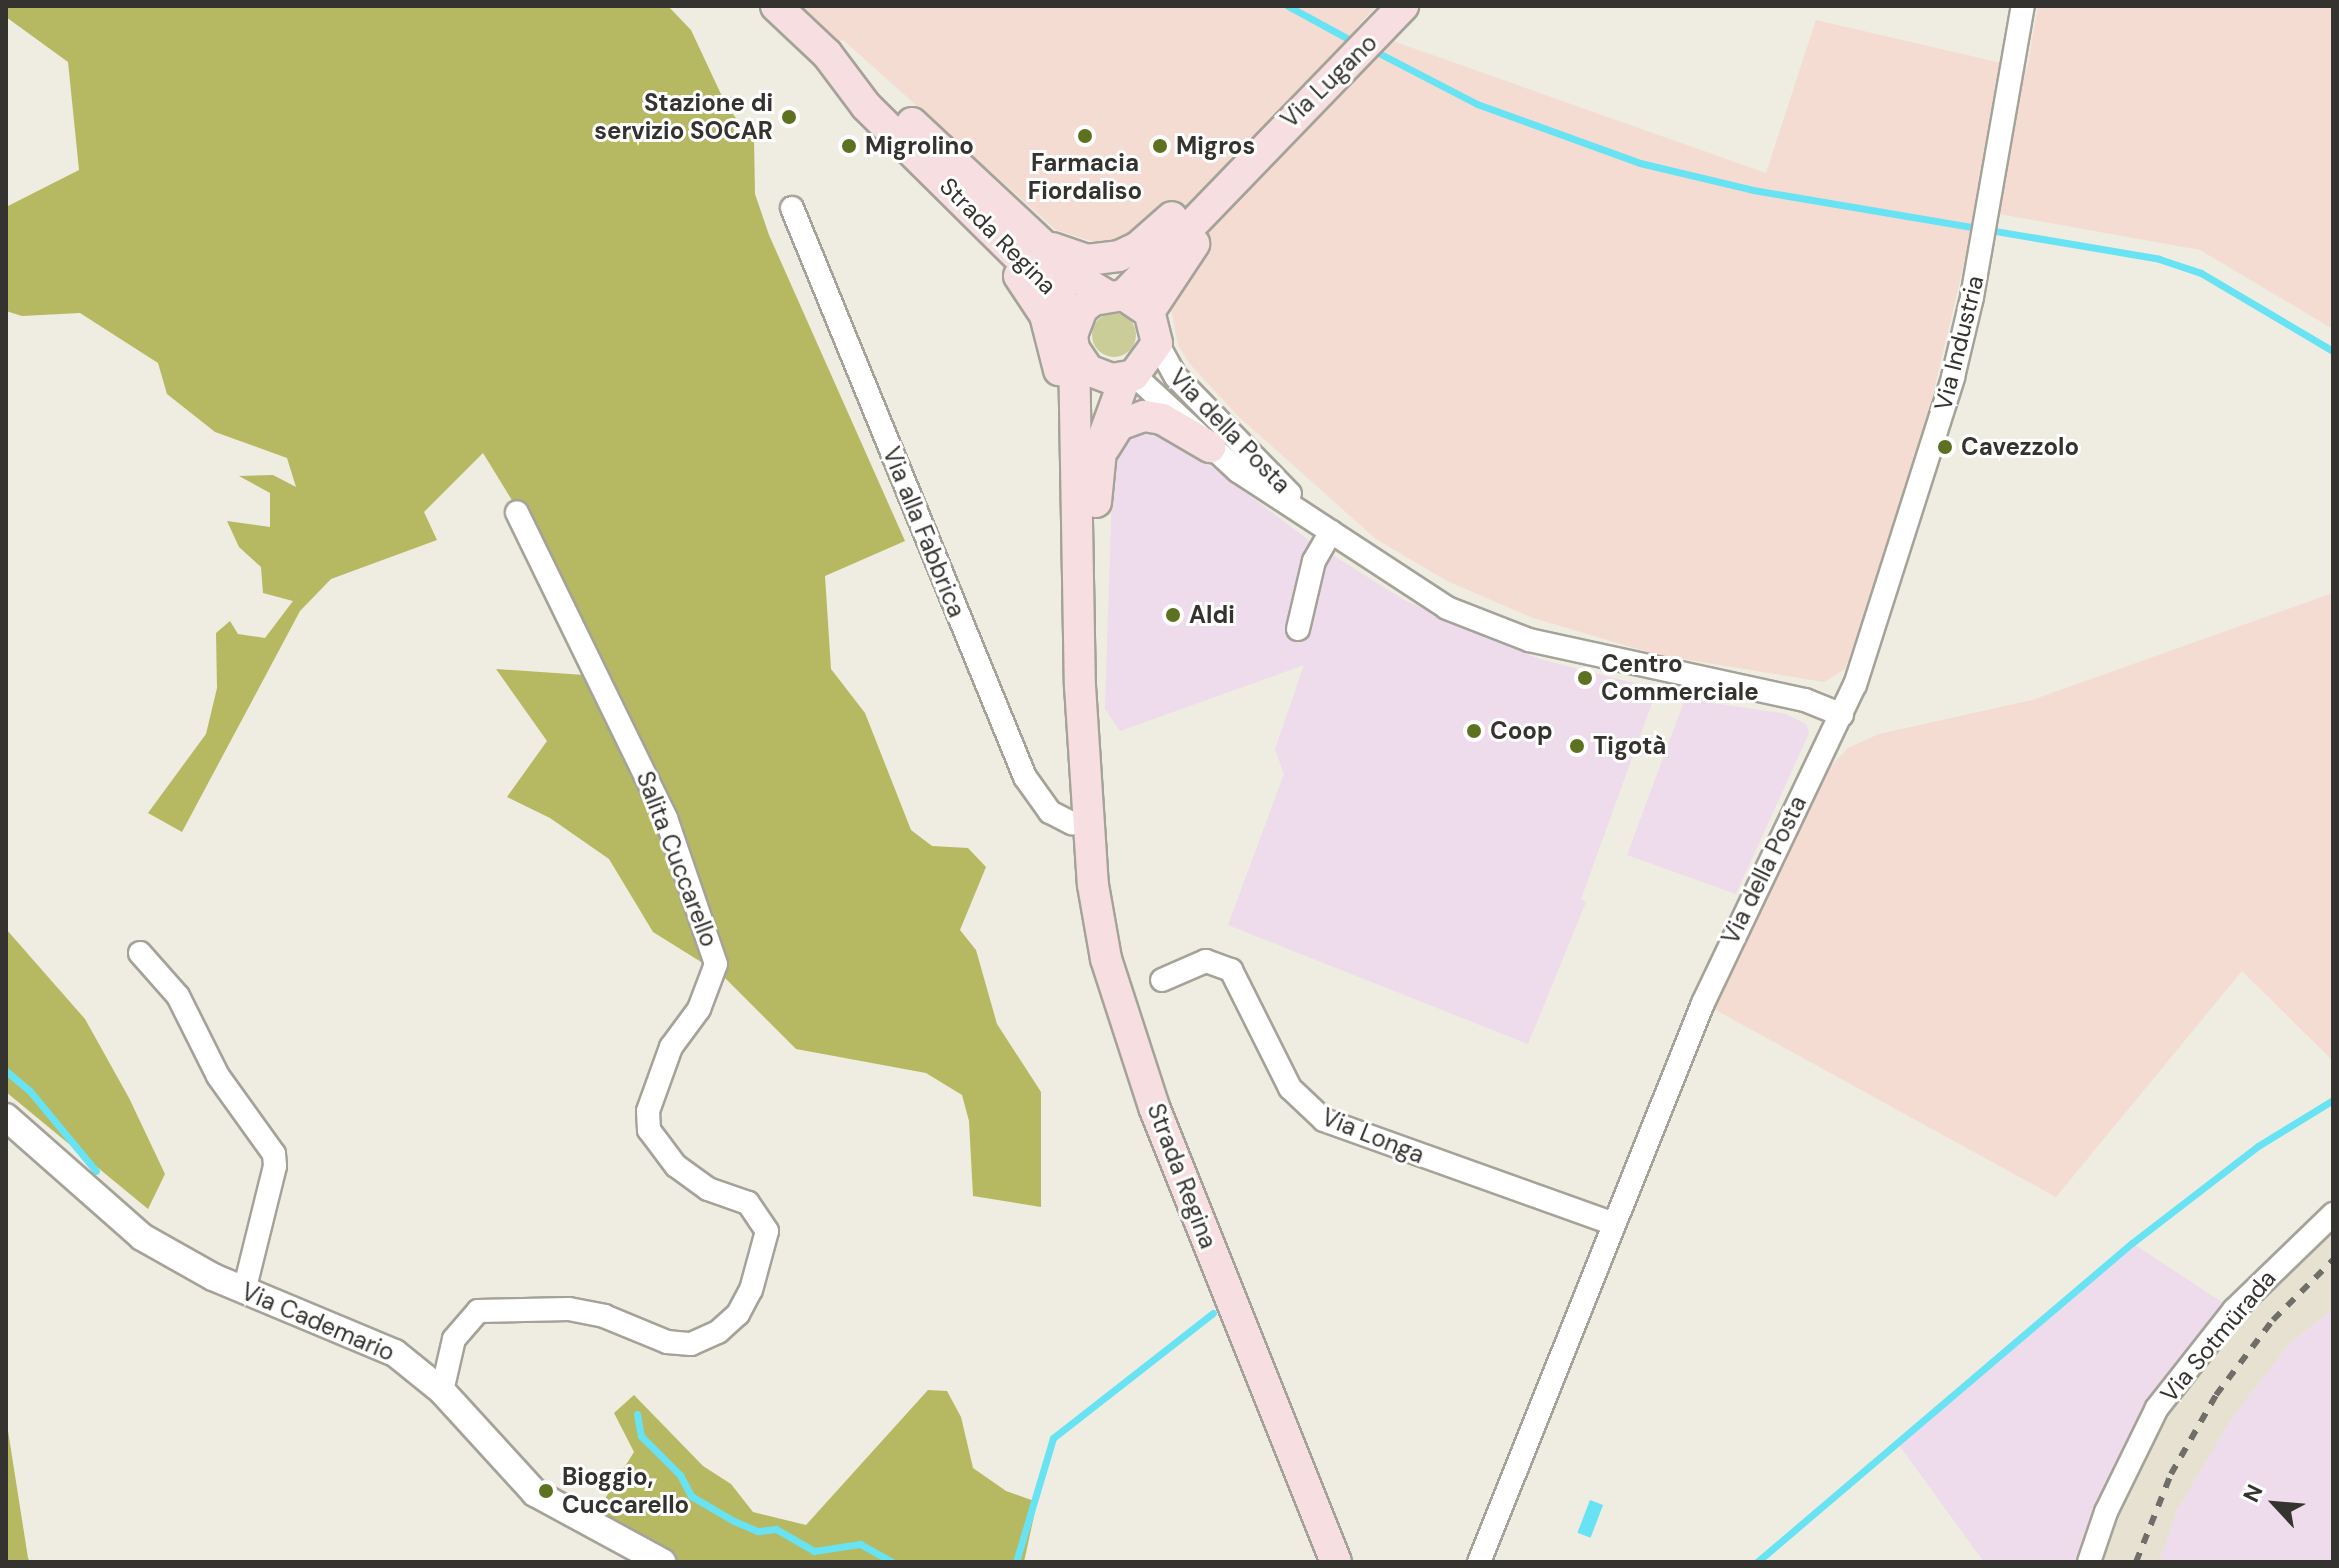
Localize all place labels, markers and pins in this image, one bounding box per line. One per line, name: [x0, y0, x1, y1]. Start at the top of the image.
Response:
place label: Stazione di servizio SOCAR: [594, 89, 773, 145]
marker: Stazione di servizio SOCAR: [780, 108, 798, 126]
marker: Farmacia Fiordaliso: [1076, 127, 1094, 145]
place label: Migrolino: [865, 132, 974, 160]
place label: Migros: [1176, 132, 1255, 160]
marker: Migrolino: [840, 137, 858, 155]
marker: Migros: [1151, 137, 1169, 155]
place label: Farmacia Fiordaliso: [1028, 149, 1142, 205]
place label: Cavezzolo: [1961, 433, 2079, 461]
marker: Cavezzolo: [1936, 438, 1954, 456]
place label: Aldi: [1189, 601, 1235, 629]
marker: Aldi: [1164, 606, 1182, 624]
place label: Centro Commerciale: [1601, 650, 1759, 706]
marker: Centro Commerciale: [1576, 669, 1594, 687]
place label: Coop: [1490, 717, 1553, 745]
marker: Coop: [1465, 722, 1483, 740]
place label: Tigotà: [1593, 732, 1666, 760]
marker: Tigotà: [1568, 737, 1586, 755]
place label: Bioggio, Cuccarello: [562, 1463, 689, 1519]
marker: Bioggio, Cuccarello: [537, 1482, 555, 1500]

